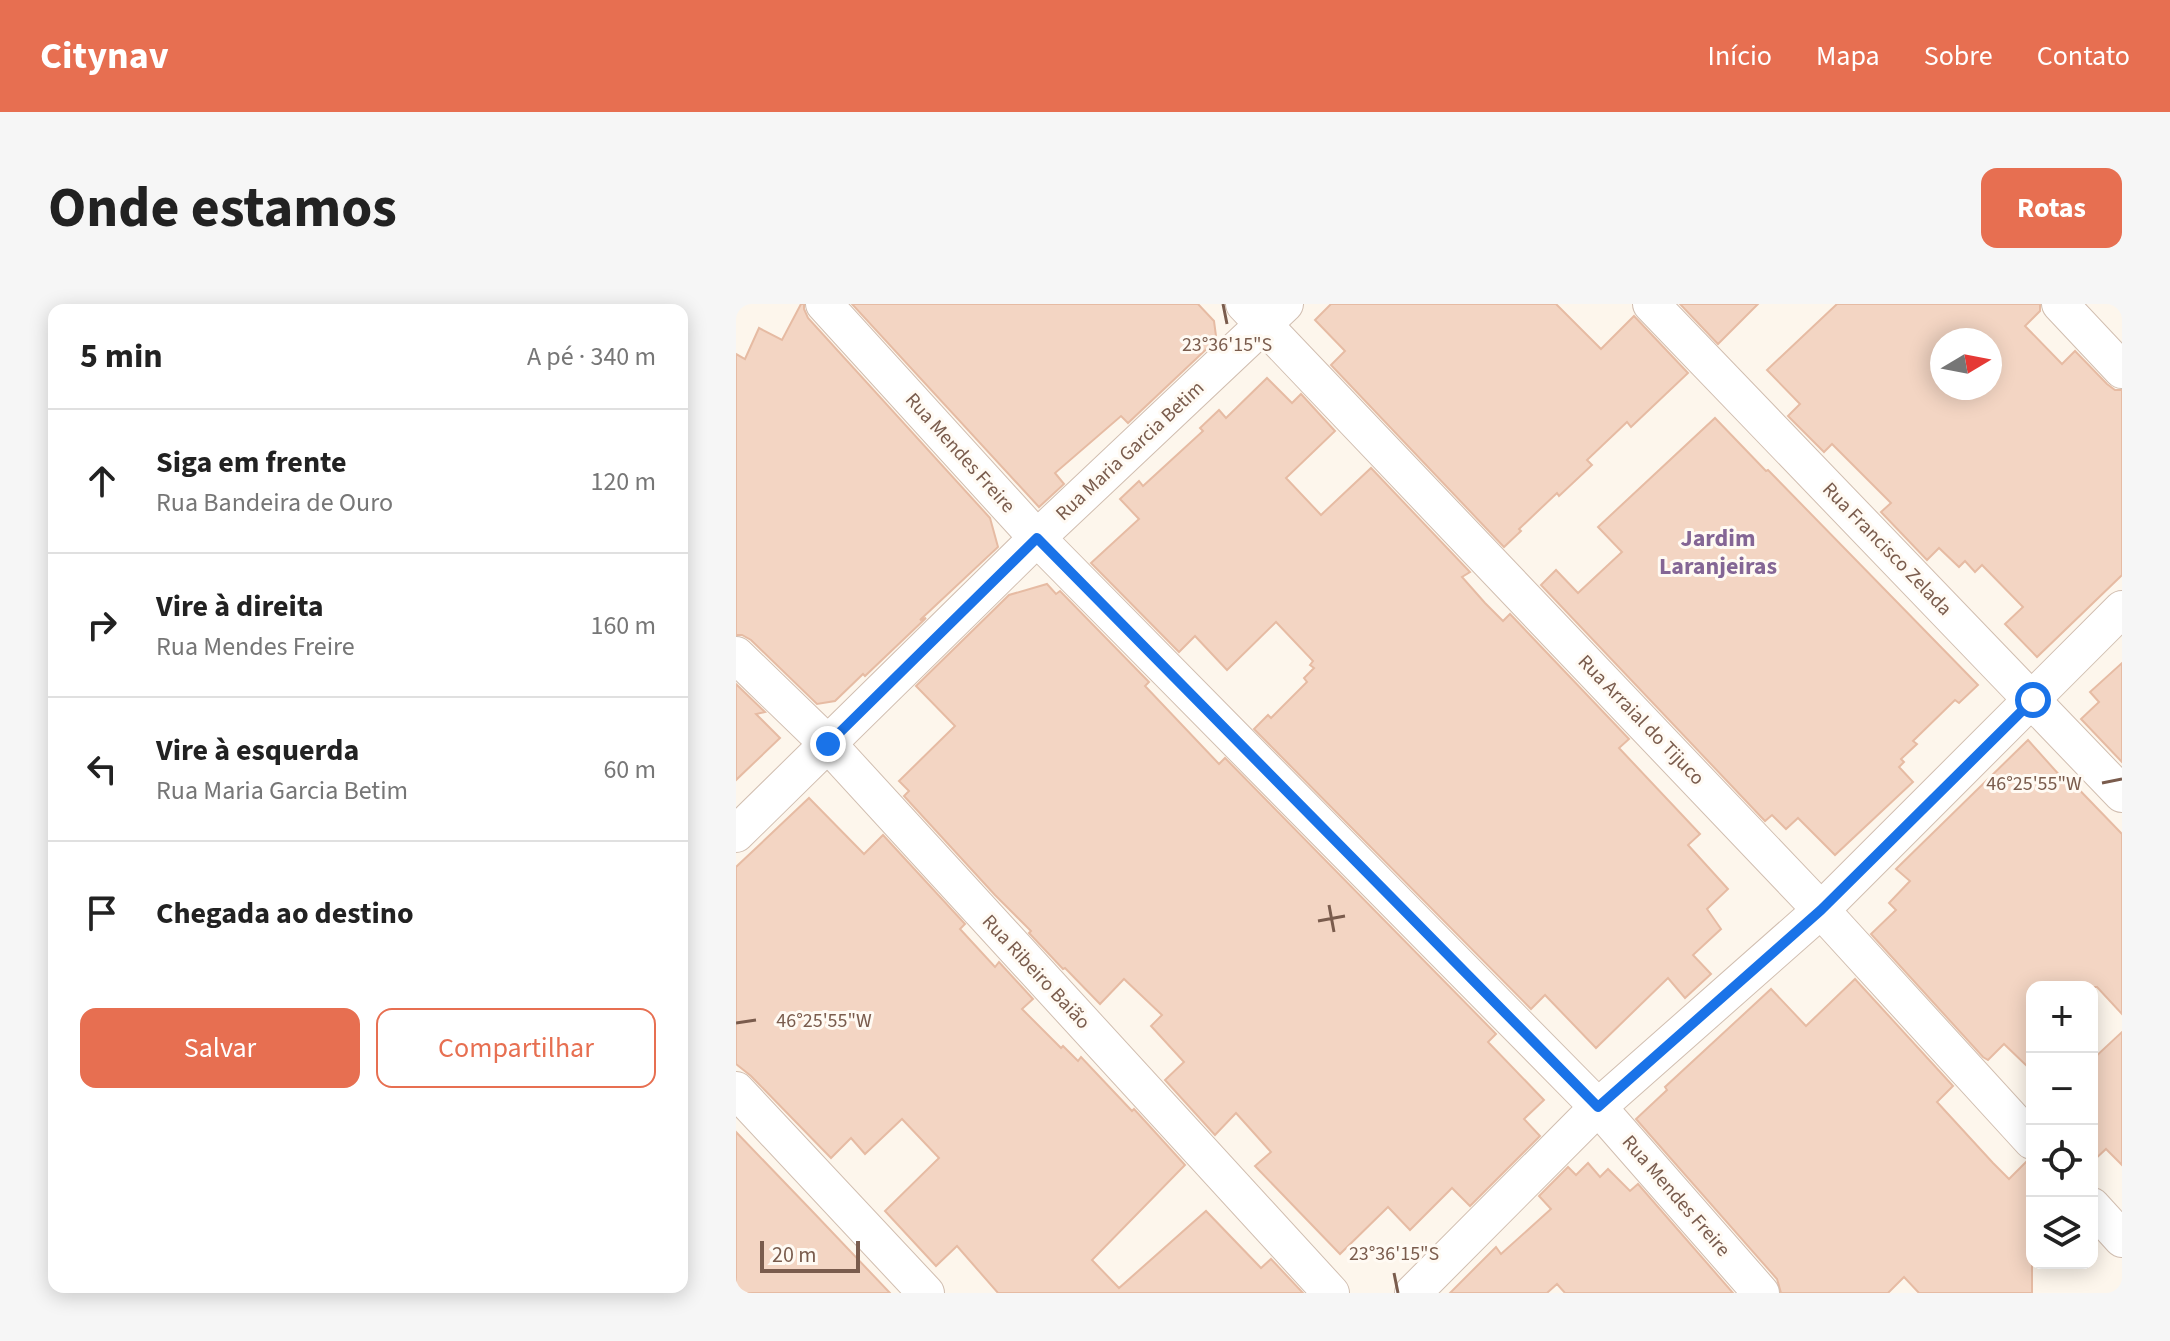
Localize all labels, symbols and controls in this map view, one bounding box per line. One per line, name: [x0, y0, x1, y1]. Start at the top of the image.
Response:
text: Citynav: [40, 29, 169, 83]
text: Início: [1708, 36, 1772, 76]
text: Mapa: [1816, 36, 1880, 76]
text: Sobre: [1924, 36, 1993, 76]
text: Contato: [2037, 36, 2130, 76]
button: Rotas: [1981, 168, 2122, 248]
text: Onde estamos: [48, 169, 397, 248]
north arrow: [1930, 328, 2002, 400]
text: 23°36'15"S: [1182, 331, 1272, 359]
text: 5 min: [80, 332, 163, 381]
text: A pé · 340 m: [527, 338, 656, 375]
street label: Rua Maria Garcia Betim: [1050, 375, 1210, 527]
street label: Rua Mendes Freire: [898, 387, 1022, 519]
text: Siga em frente: [156, 441, 347, 484]
icon: ahead: [80, 459, 124, 503]
text: 120 m: [590, 463, 656, 500]
street label: Rua Francisco Zelada: [1816, 476, 1958, 622]
text: Rua Bandeira de Ouro: [156, 484, 393, 521]
district label: Jardim Laranjeiras: [1659, 521, 1777, 584]
text: Vire à direita: [156, 585, 324, 628]
icon: right: [80, 603, 124, 647]
text: 160 m: [590, 607, 656, 644]
text: Rua Mendes Freire: [156, 628, 355, 665]
street label: Rua Arraial do Tijuco: [1571, 649, 1711, 791]
route start: [2015, 682, 2051, 718]
route end: [810, 726, 846, 762]
text: Vire à esquerda: [156, 729, 359, 772]
icon: left: [80, 747, 124, 791]
text: 60 m: [603, 751, 656, 788]
text: 46°25'55"W: [1986, 770, 2082, 798]
text: Rua Maria Garcia Betim: [156, 772, 408, 809]
icon: arrive: [80, 891, 124, 935]
text: Chegada ao destino: [156, 892, 414, 935]
street label: Rua Ribeiro Baião: [975, 908, 1097, 1036]
map controls: [2026, 981, 2098, 1269]
button: +: [2026, 981, 2098, 1053]
text: 46°25'55"W: [776, 1007, 872, 1035]
button: Salvar: [80, 1008, 360, 1088]
button: Compartilhar: [376, 1008, 656, 1088]
button: −: [2026, 1053, 2098, 1125]
button: locate: [2026, 1125, 2098, 1197]
street label: Rua Mendes Freire: [1615, 1129, 1737, 1263]
button: layers: [2026, 1197, 2098, 1269]
scale bar: [760, 1237, 860, 1273]
text: 20 m: [772, 1239, 817, 1271]
text: 23°36'15"S: [1349, 1240, 1439, 1268]

